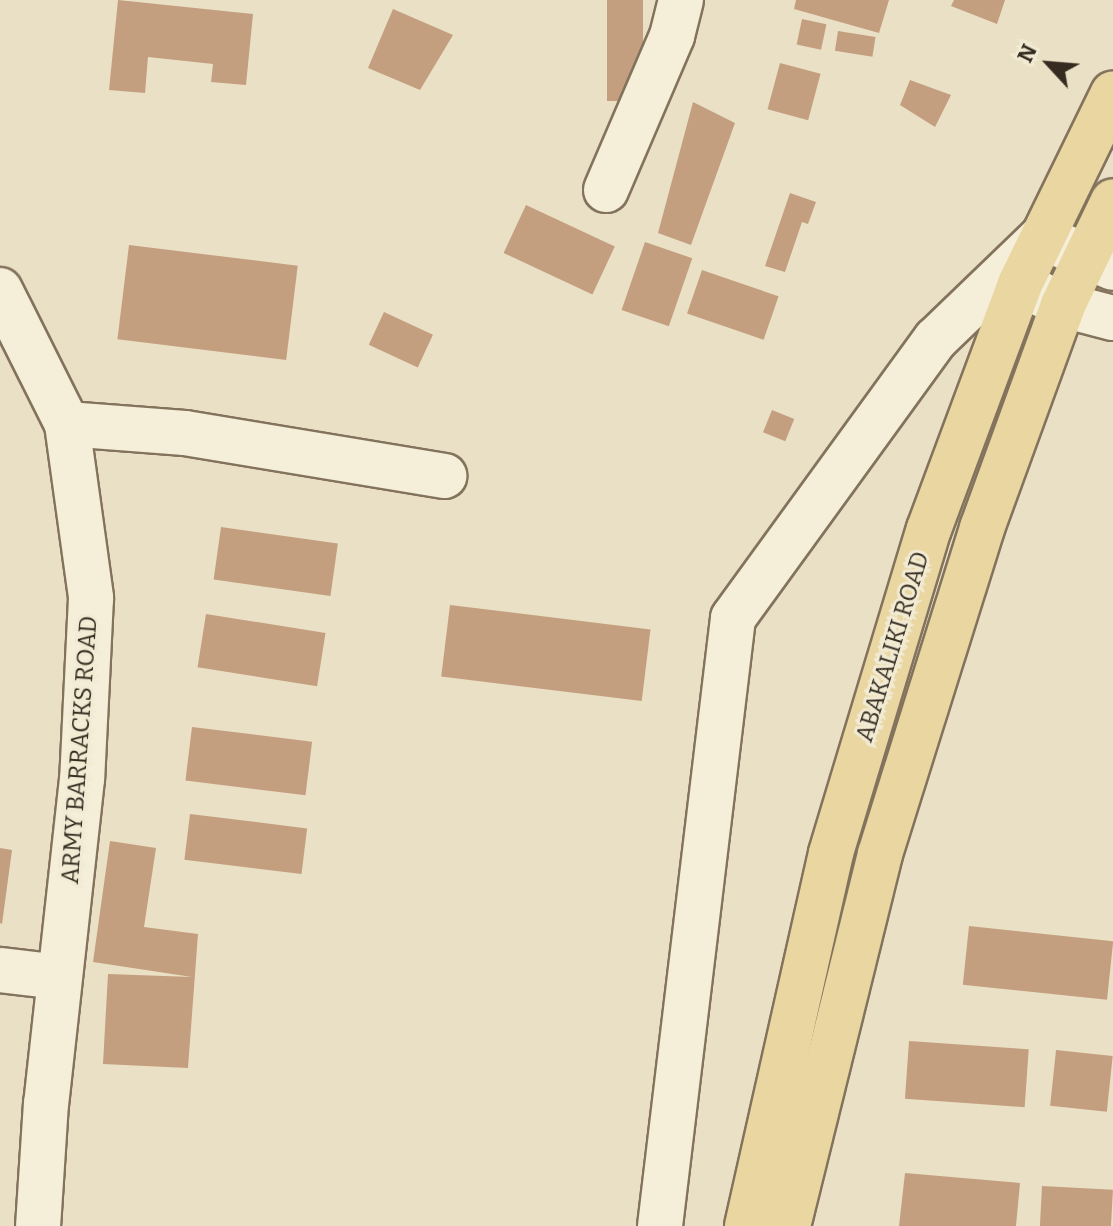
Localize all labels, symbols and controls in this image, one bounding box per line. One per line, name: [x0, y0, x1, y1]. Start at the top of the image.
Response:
north arrow: [1009, 24, 1089, 104]
text: N: [1011, 40, 1043, 67]
street label: ABAKALIKI ROAD: [850, 548, 936, 746]
street label: ARMY BARRACKS ROAD: [56, 615, 104, 885]

